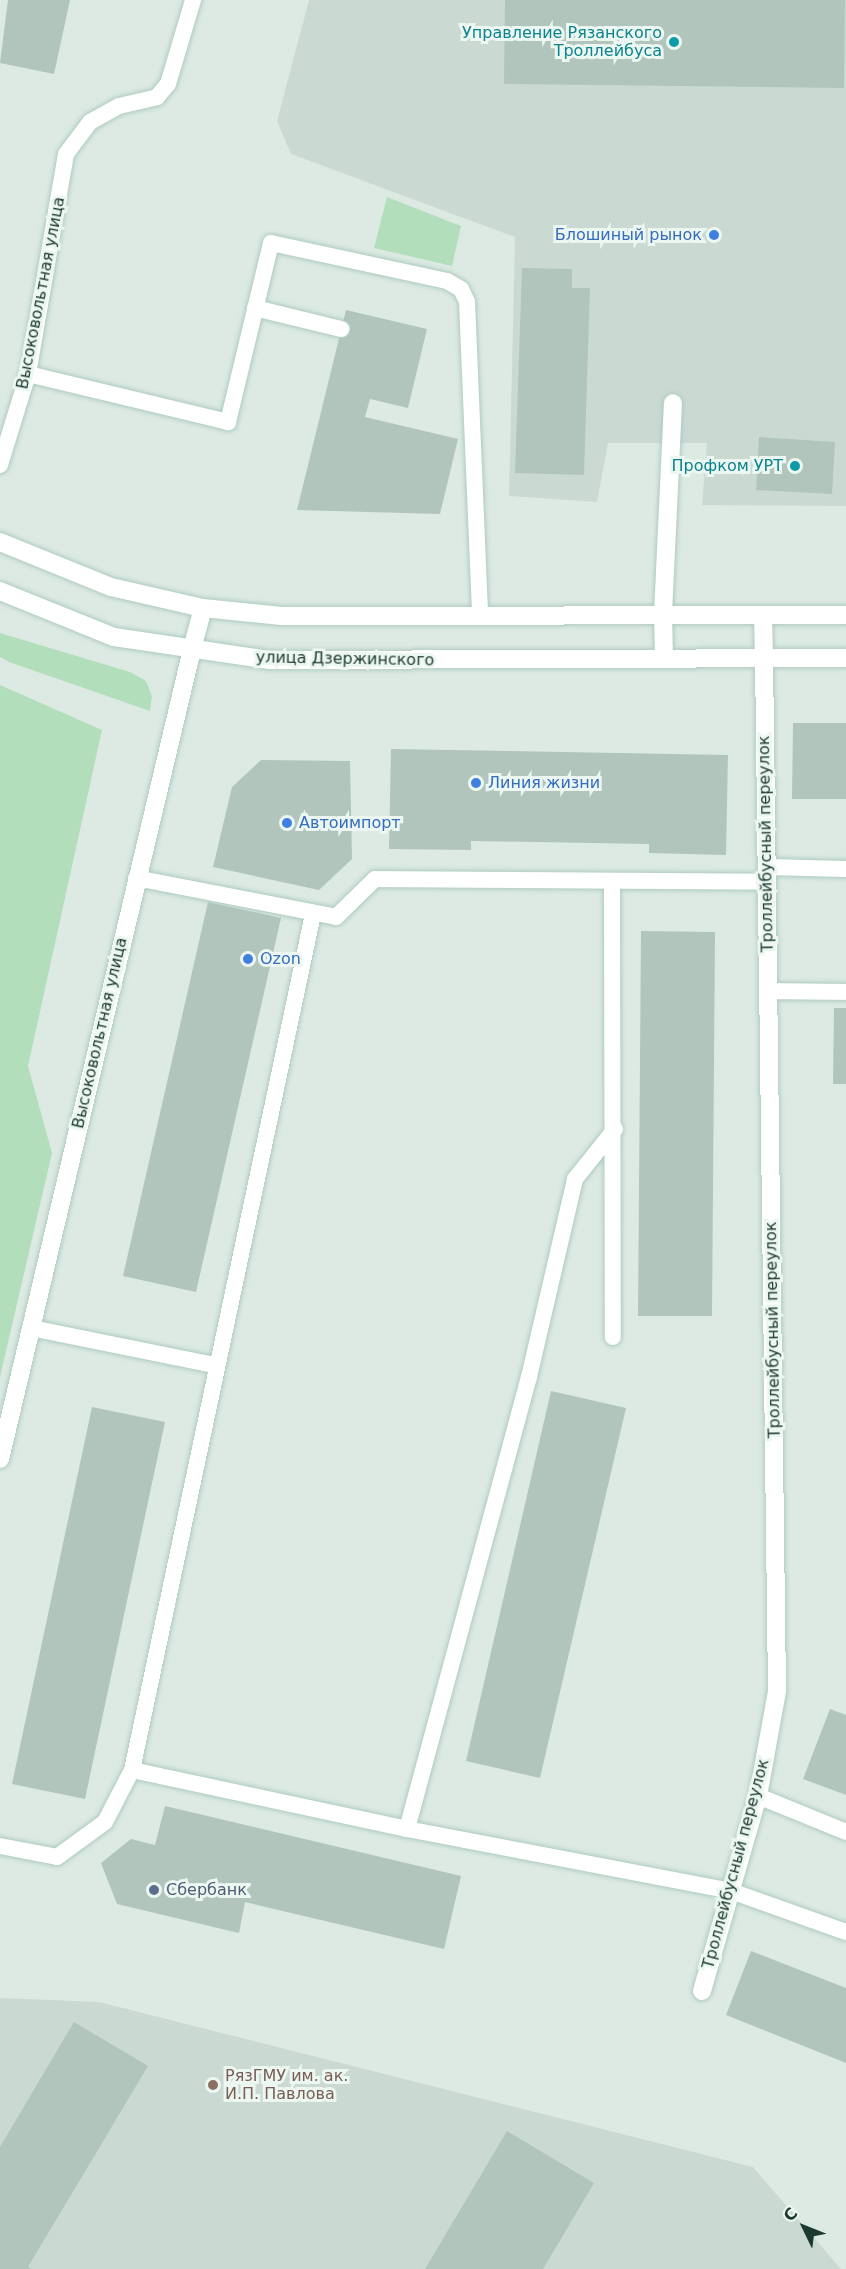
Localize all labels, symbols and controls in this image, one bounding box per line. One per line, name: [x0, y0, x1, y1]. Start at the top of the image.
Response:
place label: Управление Рязанского Троллейбуса: [462, 23, 662, 61]
marker: Управление Рязанского Троллейбуса: [667, 35, 681, 49]
street label: Высоковольтная улица: [13, 195, 69, 391]
place label: Блошиный рынок: [555, 225, 702, 245]
marker: Блошиный рынок: [707, 228, 721, 242]
place label: Профком УРТ: [672, 456, 783, 476]
marker: Профком УРТ: [788, 459, 802, 473]
street label: улица Дзержинского: [256, 648, 434, 670]
street label: Троллейбусный переулок: [755, 736, 777, 952]
place label: Линия жизни: [488, 773, 600, 793]
marker: Линия жизни: [469, 776, 483, 790]
place label: Автоимпорт: [299, 813, 401, 833]
marker: Автоимпорт: [280, 816, 294, 830]
street label: Высоковольтная улица: [69, 936, 131, 1130]
place label: Ozon: [260, 949, 301, 969]
marker: Ozon: [241, 952, 255, 966]
street label: Троллейбусный переулок: [762, 1222, 784, 1438]
street label: Троллейбусный переулок: [699, 1757, 773, 1971]
place label: Сбербанк: [166, 1880, 247, 1900]
marker: Сбербанк: [147, 1883, 161, 1897]
place label: РязГМУ им. ак. И.П. Павлова: [225, 2066, 348, 2104]
marker: РязГМУ им. ак. И.П. Павлова: [206, 2078, 220, 2092]
north arrow: [774, 2197, 834, 2257]
text: С: [780, 2204, 801, 2225]

